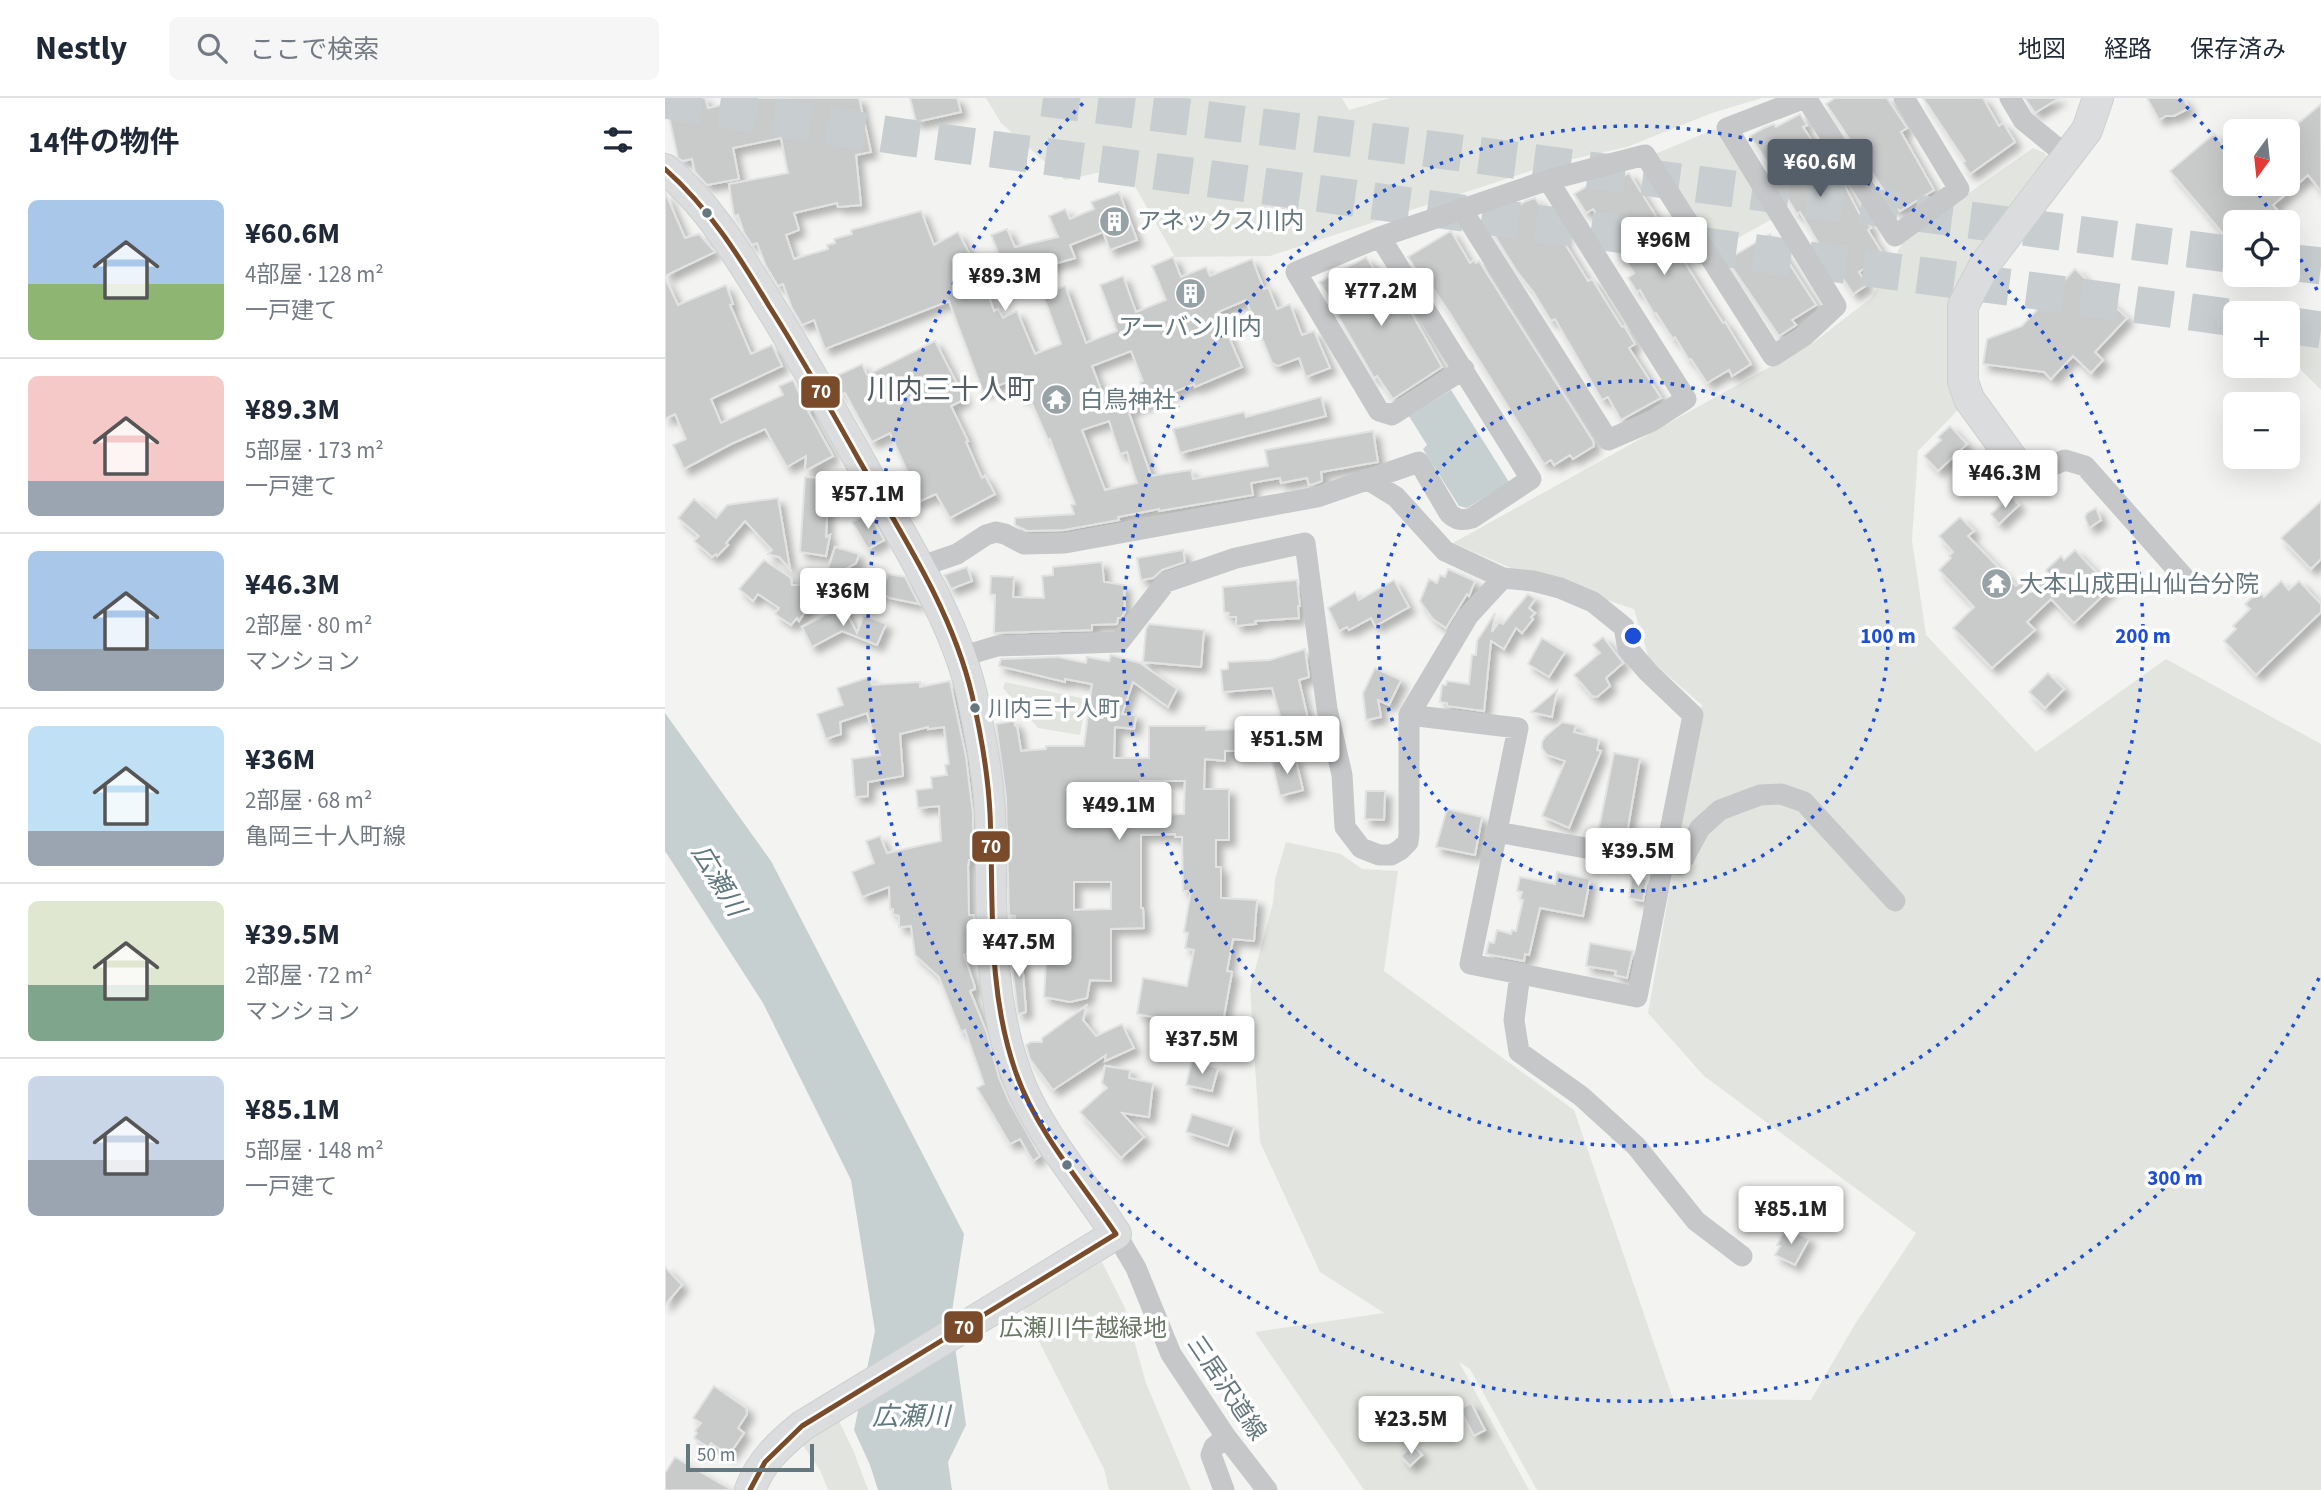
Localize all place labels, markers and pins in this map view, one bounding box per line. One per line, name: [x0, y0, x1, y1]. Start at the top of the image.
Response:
pin: ¥60.6M: [1763, 140, 1877, 199]
building icon: アネックス川内: [1097, 204, 1131, 238]
place label: アネックス川内: [1137, 204, 1304, 239]
unlabelled marker: [700, 206, 714, 220]
pin: ¥96M: [1623, 218, 1705, 277]
pin: ¥89.3M: [948, 254, 1062, 313]
pin: ¥77.2M: [1324, 268, 1438, 328]
building icon: アーバン川内: [1173, 276, 1207, 310]
place label: アーバン川内: [1118, 310, 1262, 345]
temple icon: 白鳥神社: [1040, 383, 1074, 417]
place label: 白鳥神社: [1080, 383, 1176, 418]
pin: ¥46.3M: [1948, 450, 2062, 510]
pin: ¥57.1M: [811, 472, 925, 531]
temple icon: 大本山成田山仙台分院: [1979, 567, 2013, 601]
place label: 大本山成田山仙台分院: [2019, 567, 2259, 602]
pin: ¥36M: [802, 568, 884, 628]
centre of rings: [1621, 624, 1645, 648]
place label: 川内三十人町: [988, 693, 1120, 725]
marker: 川内三十人町: [968, 701, 982, 715]
pin: ¥51.5M: [1230, 716, 1344, 776]
pin: ¥49.1M: [1062, 782, 1176, 842]
pin: ¥39.5M: [1581, 828, 1695, 888]
pin: ¥47.5M: [962, 920, 1076, 979]
pin: ¥37.5M: [1145, 1016, 1259, 1076]
unlabelled marker: [1060, 1158, 1074, 1172]
pin: ¥85.1M: [1734, 1186, 1848, 1246]
pin: ¥23.5M: [1354, 1396, 1468, 1456]

